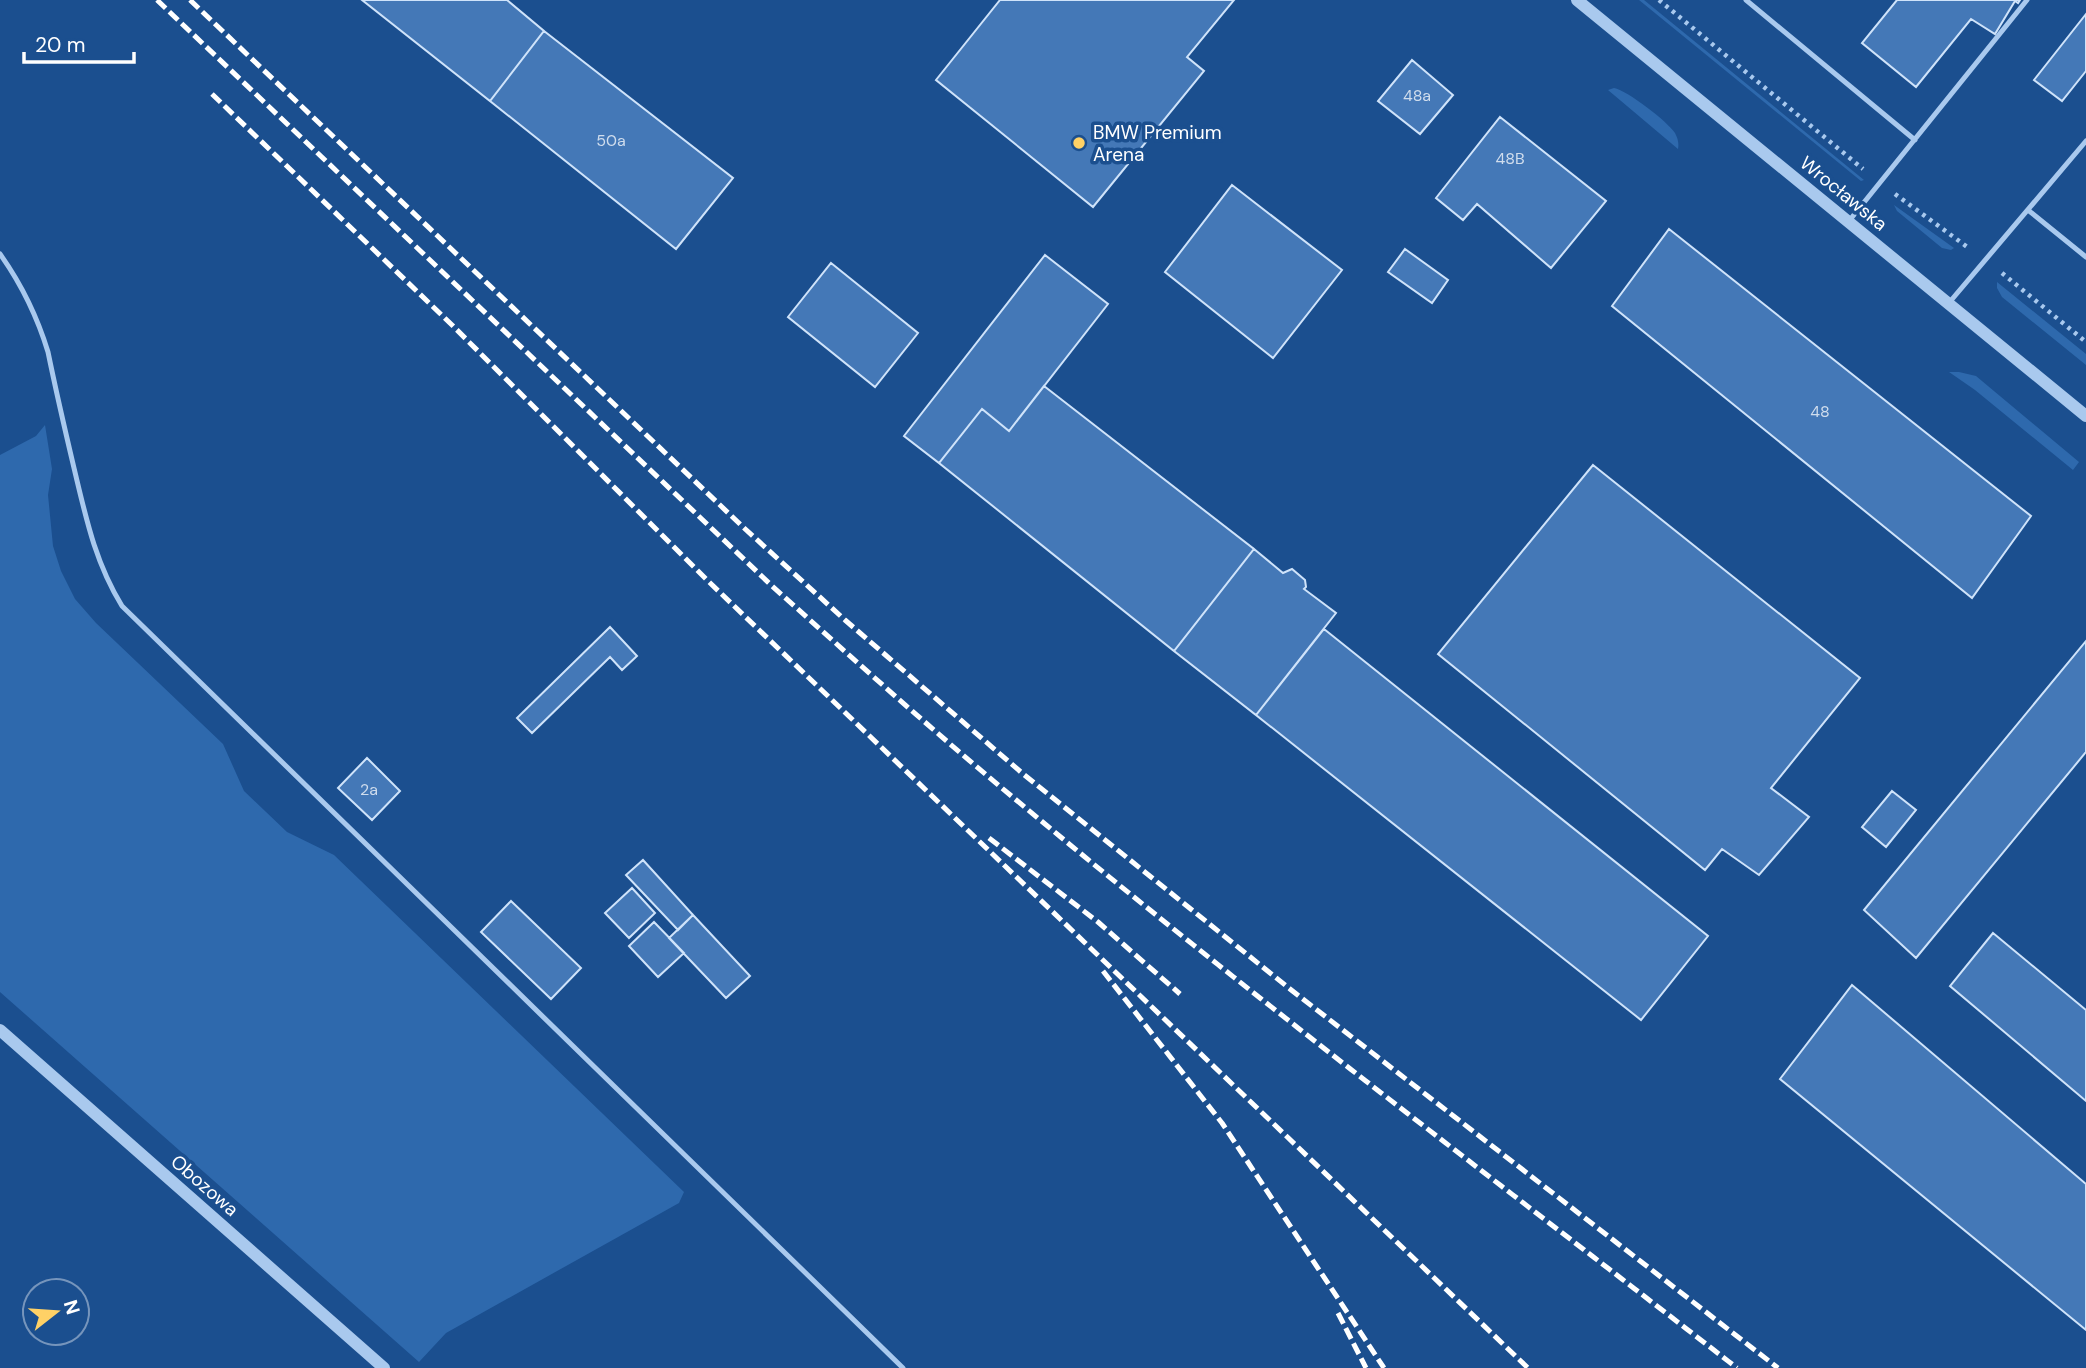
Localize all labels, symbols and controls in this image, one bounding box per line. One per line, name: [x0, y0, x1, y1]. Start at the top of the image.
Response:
scale bar: [24, 21, 135, 65]
text: 20 m: [35, 31, 86, 59]
house number: 48a: [1403, 85, 1431, 106]
place label: BMW Premium Arena: [1093, 120, 1222, 167]
house number: 50a: [596, 130, 626, 151]
marker: BMW Premium Arena: [1071, 135, 1087, 151]
house number: 48B: [1495, 148, 1525, 169]
street label: Wrocławska: [1795, 150, 1893, 236]
house number: 48: [1810, 401, 1830, 422]
house number: 2a: [360, 779, 378, 800]
street label: Obozowa: [166, 1149, 244, 1222]
north arrow: [21, 1277, 91, 1347]
text: N: [58, 1297, 86, 1317]

